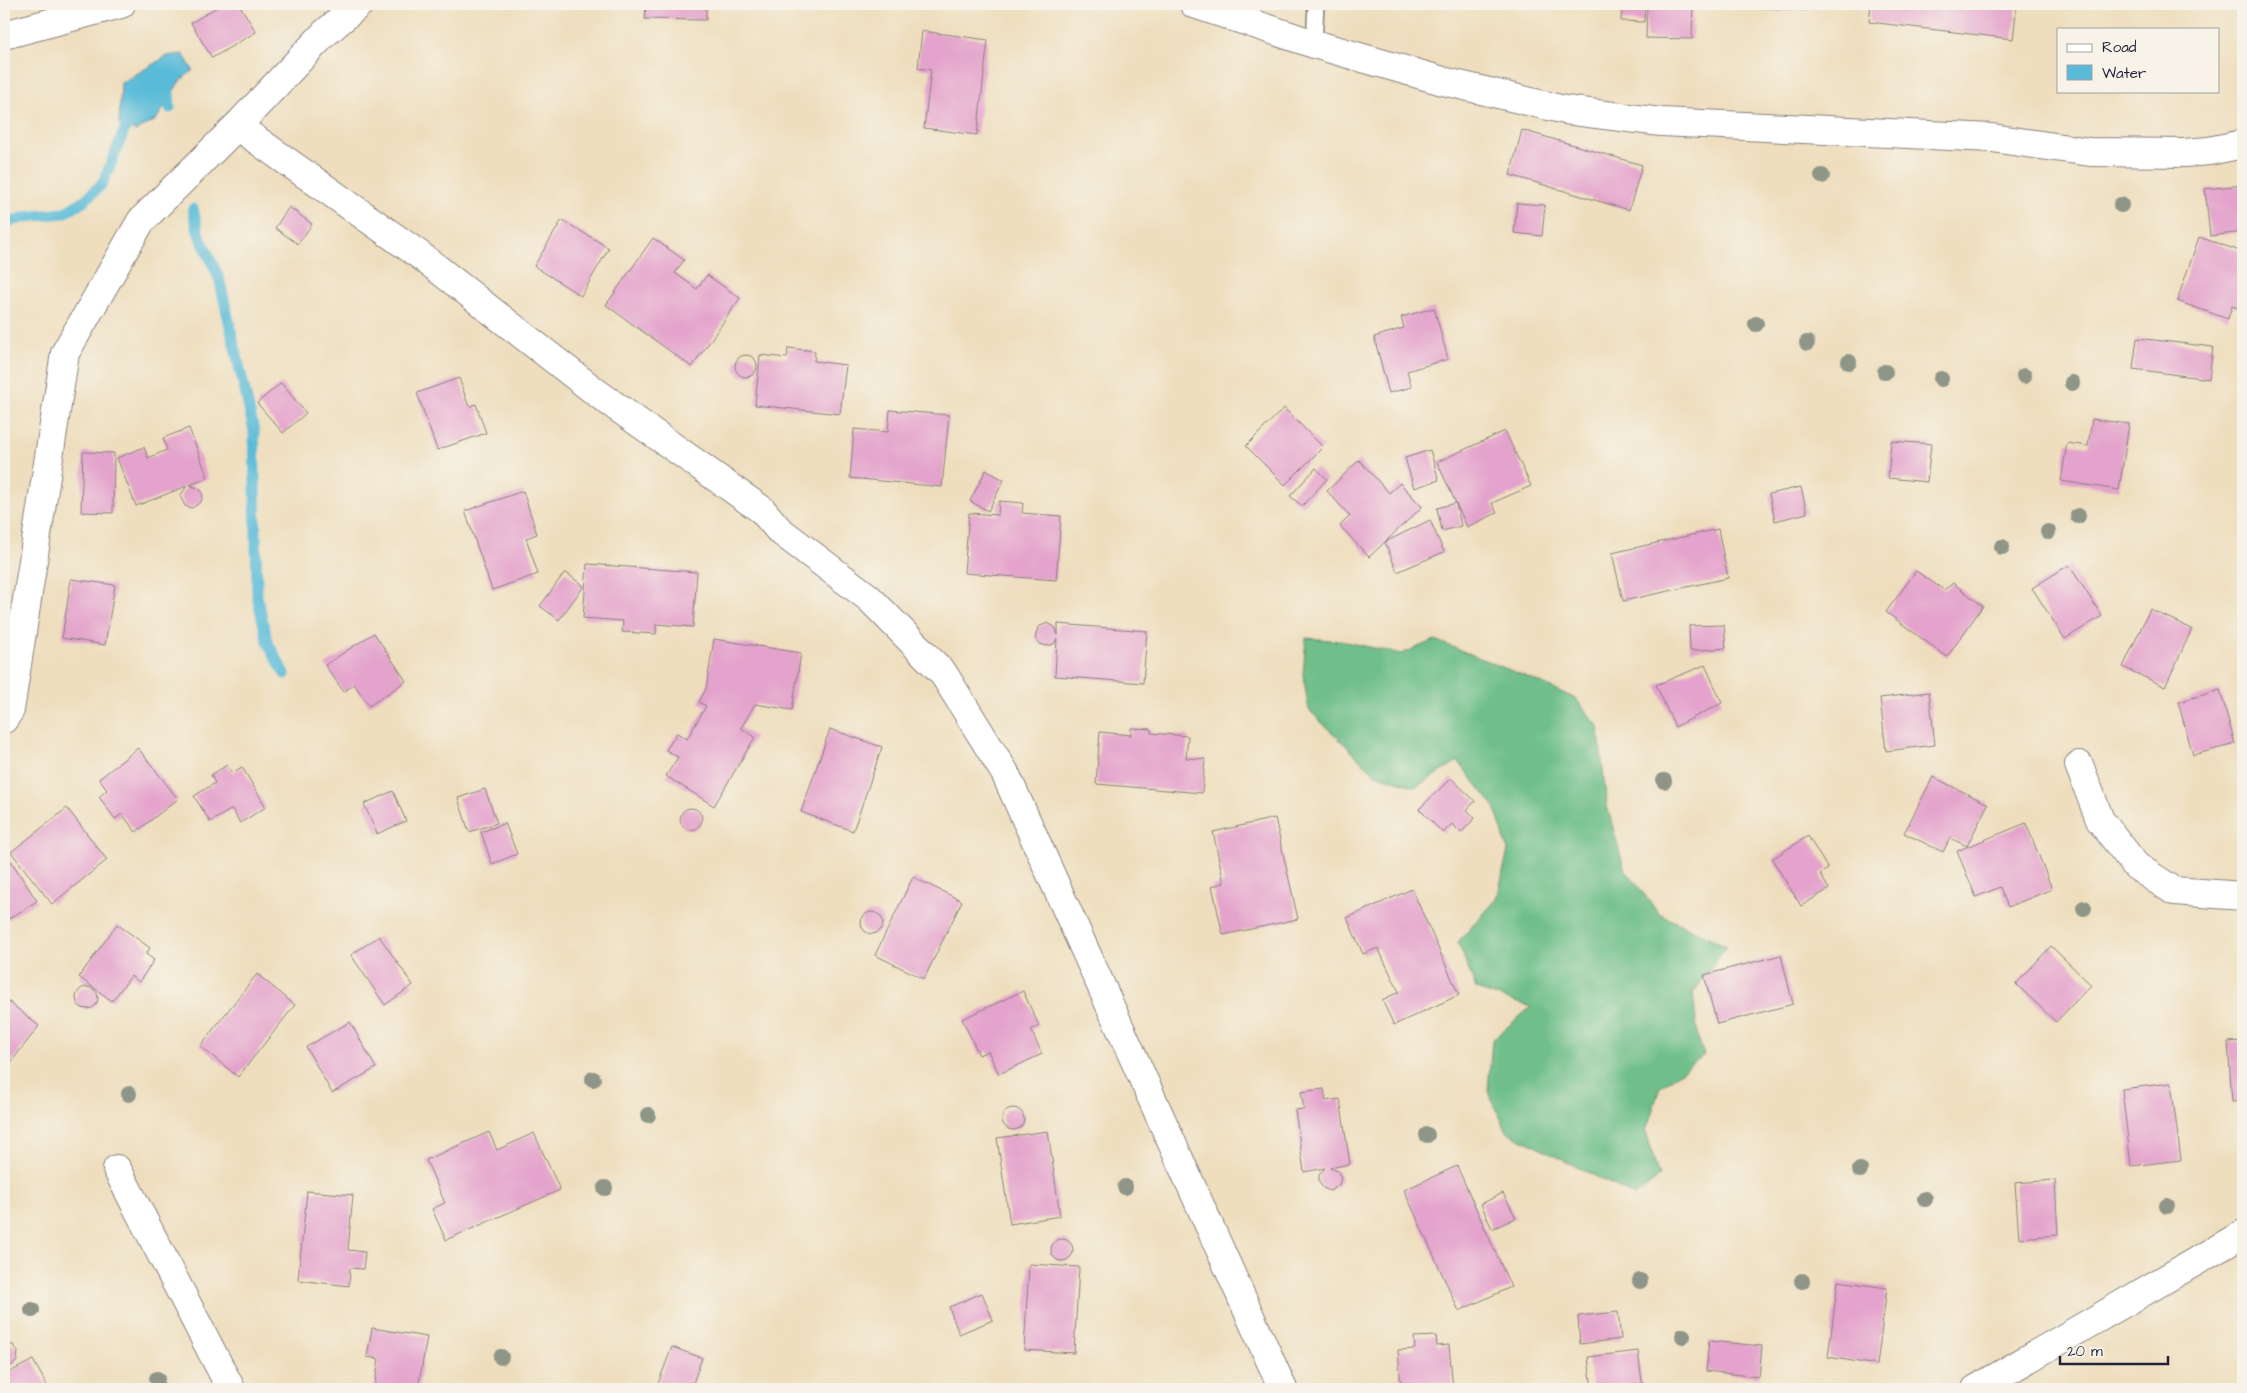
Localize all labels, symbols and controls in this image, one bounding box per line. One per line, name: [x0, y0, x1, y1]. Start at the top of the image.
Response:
legend: [2057, 28, 2220, 92]
text: Road: [2102, 37, 2137, 58]
text: Water: [2102, 63, 2146, 84]
scale bar: [2060, 1333, 2167, 1365]
text: 20 m: [2067, 1341, 2103, 1362]

